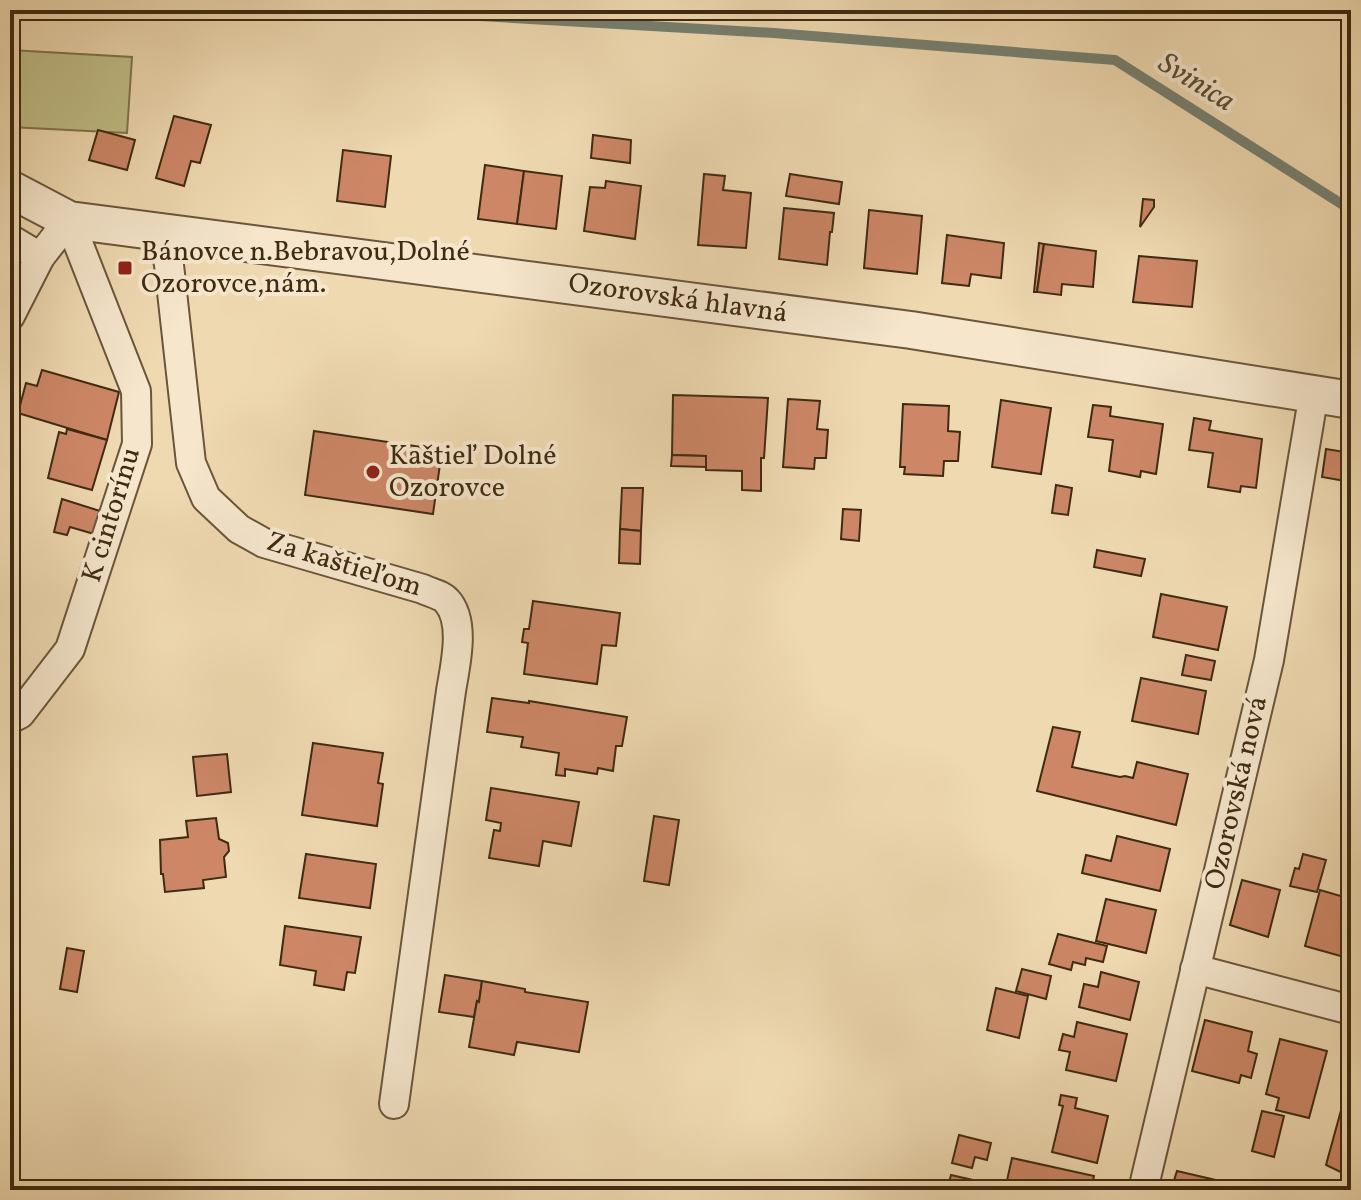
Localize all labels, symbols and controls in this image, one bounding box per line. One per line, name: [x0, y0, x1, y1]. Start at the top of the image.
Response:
water label: Svinica: [1150, 43, 1242, 123]
place label: Bánovce n.Bebravou,Dolné Ozorovce,nám.: [141, 233, 470, 304]
marker: Bánovce n.Bebravou,Dolné Ozorovce,nám.: [116, 259, 134, 277]
street label: Ozorovská hlavná: [566, 264, 790, 334]
place label: Kaštieľ Dolné Ozorovce: [389, 437, 556, 508]
street label: K cintorínu: [73, 443, 151, 587]
marker: Kaštieľ Dolné Ozorovce: [364, 463, 382, 481]
street label: Za kaštieľom: [262, 523, 426, 607]
street label: Ozorovská nová: [1196, 692, 1278, 894]

